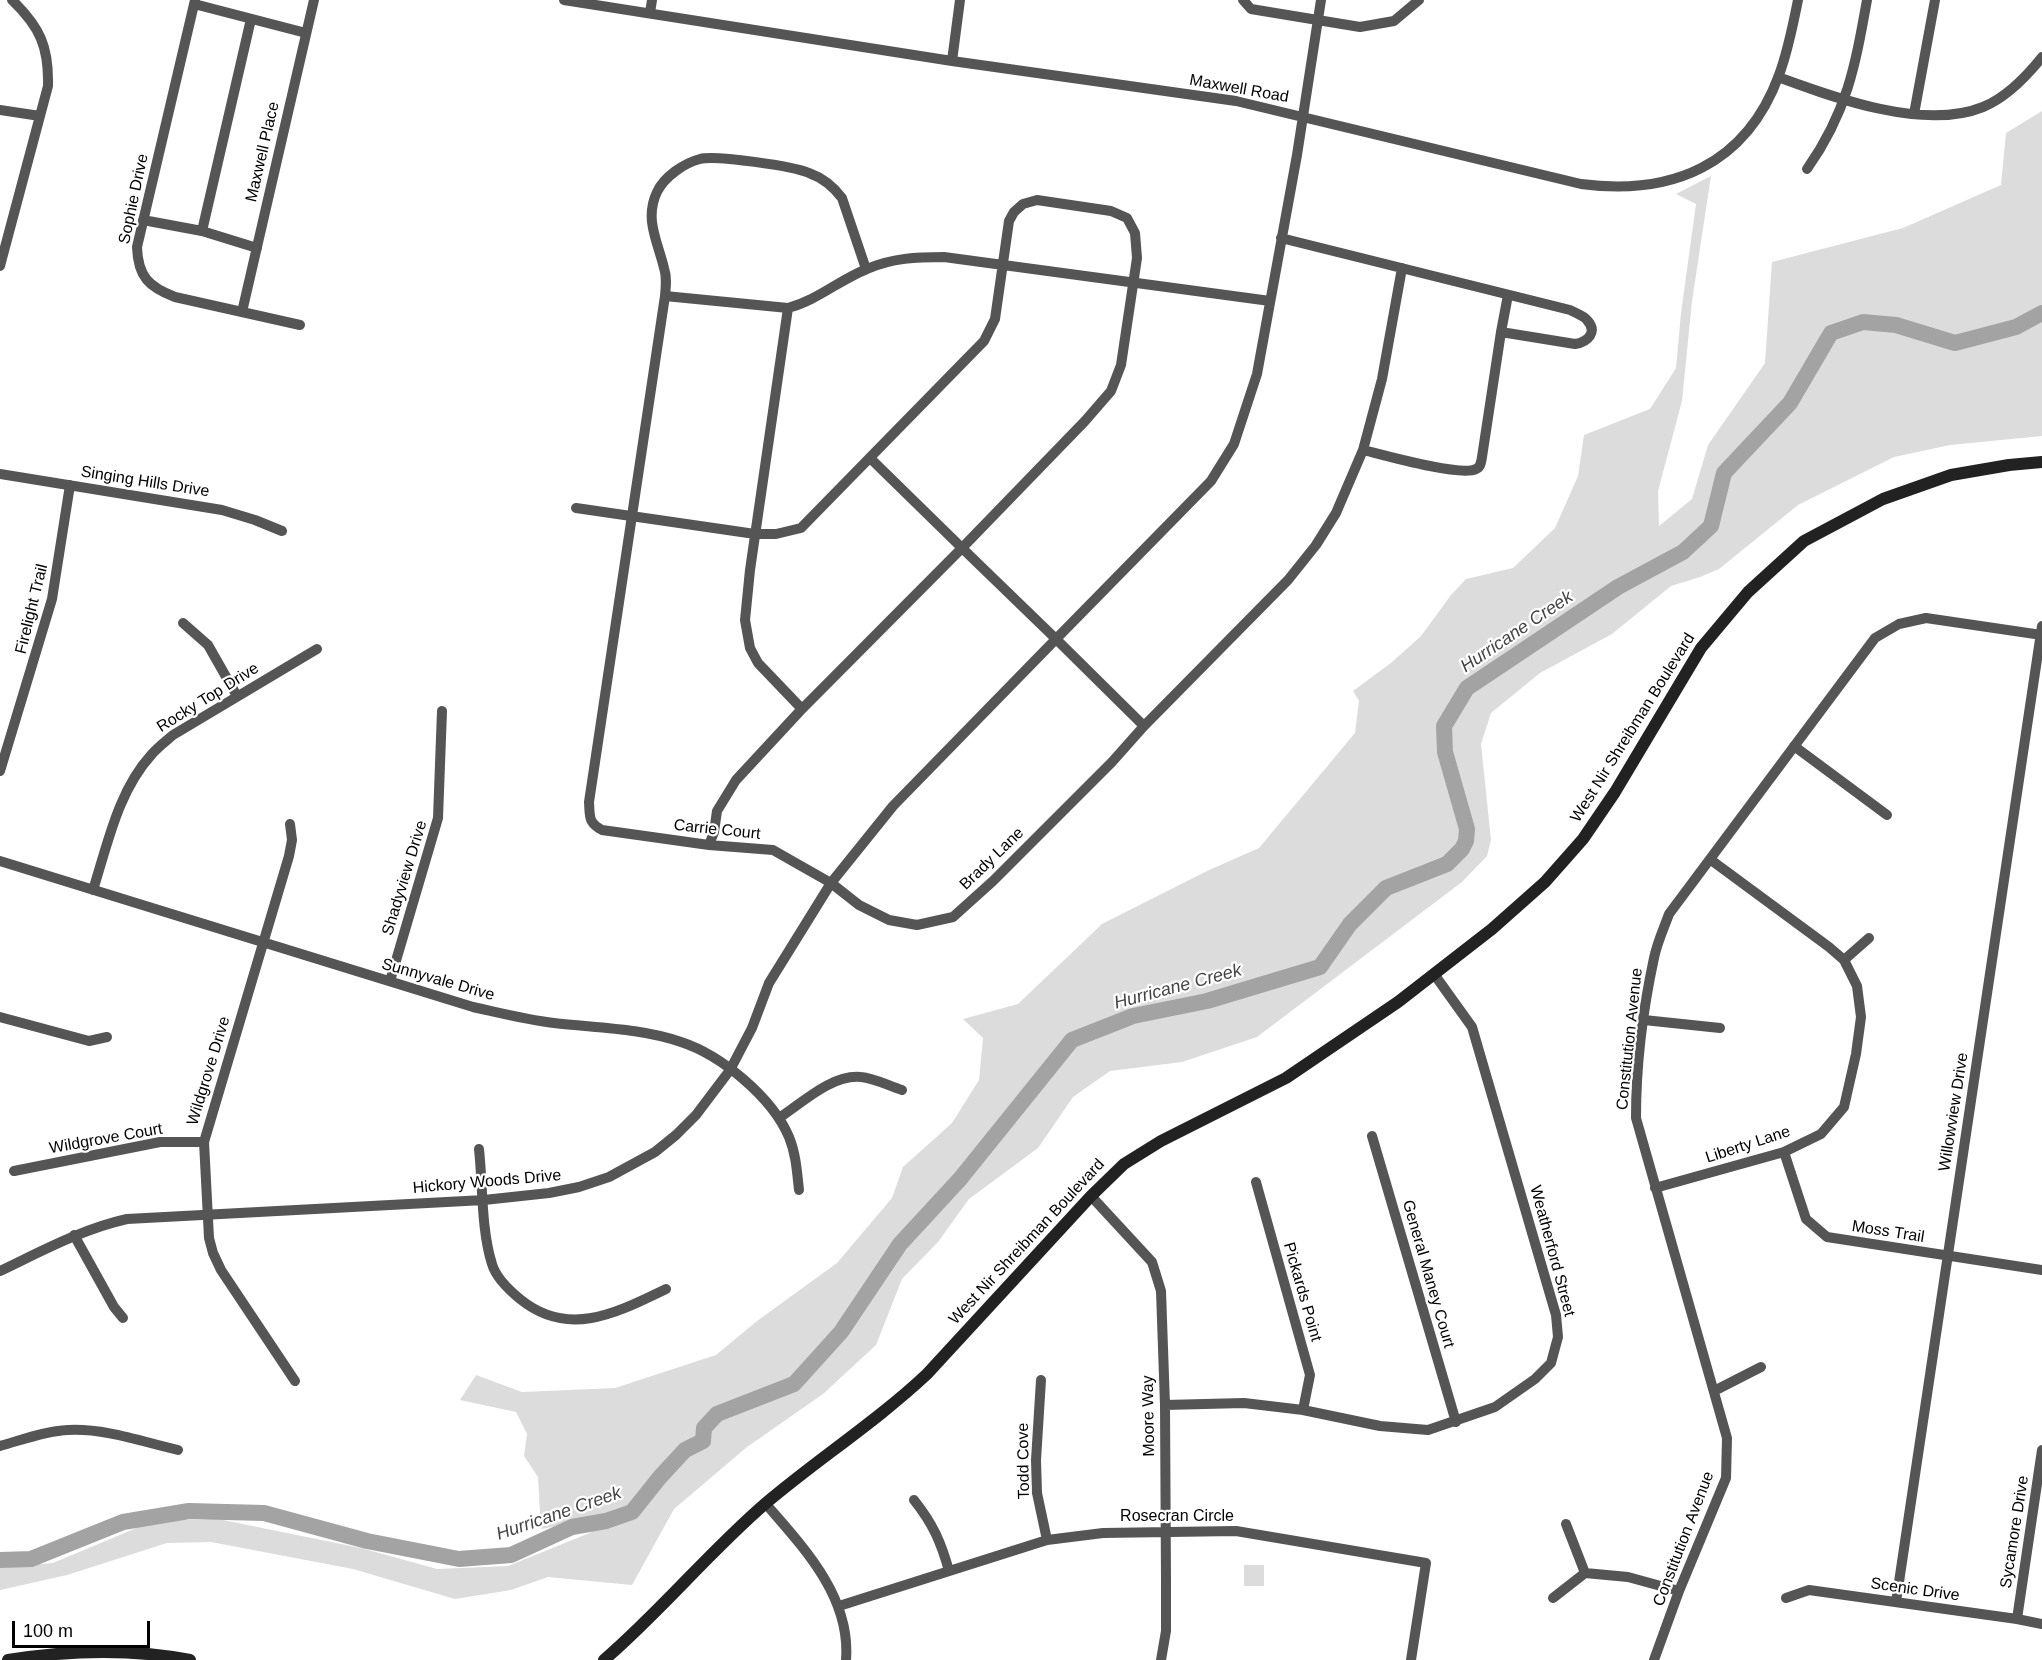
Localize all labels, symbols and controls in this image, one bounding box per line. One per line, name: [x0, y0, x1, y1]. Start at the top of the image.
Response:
street label: Maxwell Road: [1188, 71, 1290, 107]
street label: Maxwell Place: [242, 100, 284, 204]
street label: Sophie Drive: [115, 152, 153, 246]
street label: Singing Hills Drive: [79, 462, 211, 502]
street label: Firelight Trail: [12, 562, 52, 656]
water label: Hurricane Creek: [1457, 586, 1577, 678]
street label: West Nir Shreibman Boulevard: [1567, 630, 1699, 826]
street label: Rocky Top Drive: [154, 659, 262, 737]
street label: Carrie Court: [673, 816, 761, 844]
street label: Shadyview Drive: [378, 818, 432, 938]
street label: Brady Lane: [956, 824, 1028, 894]
street label: Sunnyvale Drive: [379, 955, 497, 1005]
water label: Hurricane Creek: [1112, 960, 1244, 1014]
street label: Constitution Avenue: [1613, 967, 1647, 1111]
street label: Wildgrove Drive: [183, 1014, 235, 1128]
street label: Willowview Drive: [1935, 1051, 1973, 1173]
street label: Wildgrove Court: [48, 1120, 164, 1158]
street label: Liberty Lane: [1703, 1122, 1793, 1168]
street label: West Nir Shreibman Boulevard: [945, 1155, 1109, 1329]
street label: Hickory Woods Drive: [412, 1166, 562, 1198]
street label: Weatherford Street: [1525, 1183, 1579, 1319]
street label: General Maney Court: [1398, 1198, 1458, 1350]
street label: Moss Trail: [1850, 1217, 1926, 1247]
street label: Pickards Point: [1279, 1240, 1325, 1344]
street label: Moore Way: [1139, 1375, 1159, 1457]
street label: Todd Cove: [1014, 1423, 1034, 1499]
street label: Constitution Avenue: [1649, 1469, 1719, 1609]
street label: Sycamore Drive: [1997, 1474, 2033, 1590]
water label: Hurricane Creek: [494, 1482, 624, 1546]
street label: Rosecran Circle: [1120, 1507, 1234, 1527]
street label: Scenic Drive: [1869, 1574, 1961, 1606]
scale bar: [15, 1609, 153, 1647]
text: 100 m: [23, 1621, 73, 1641]

